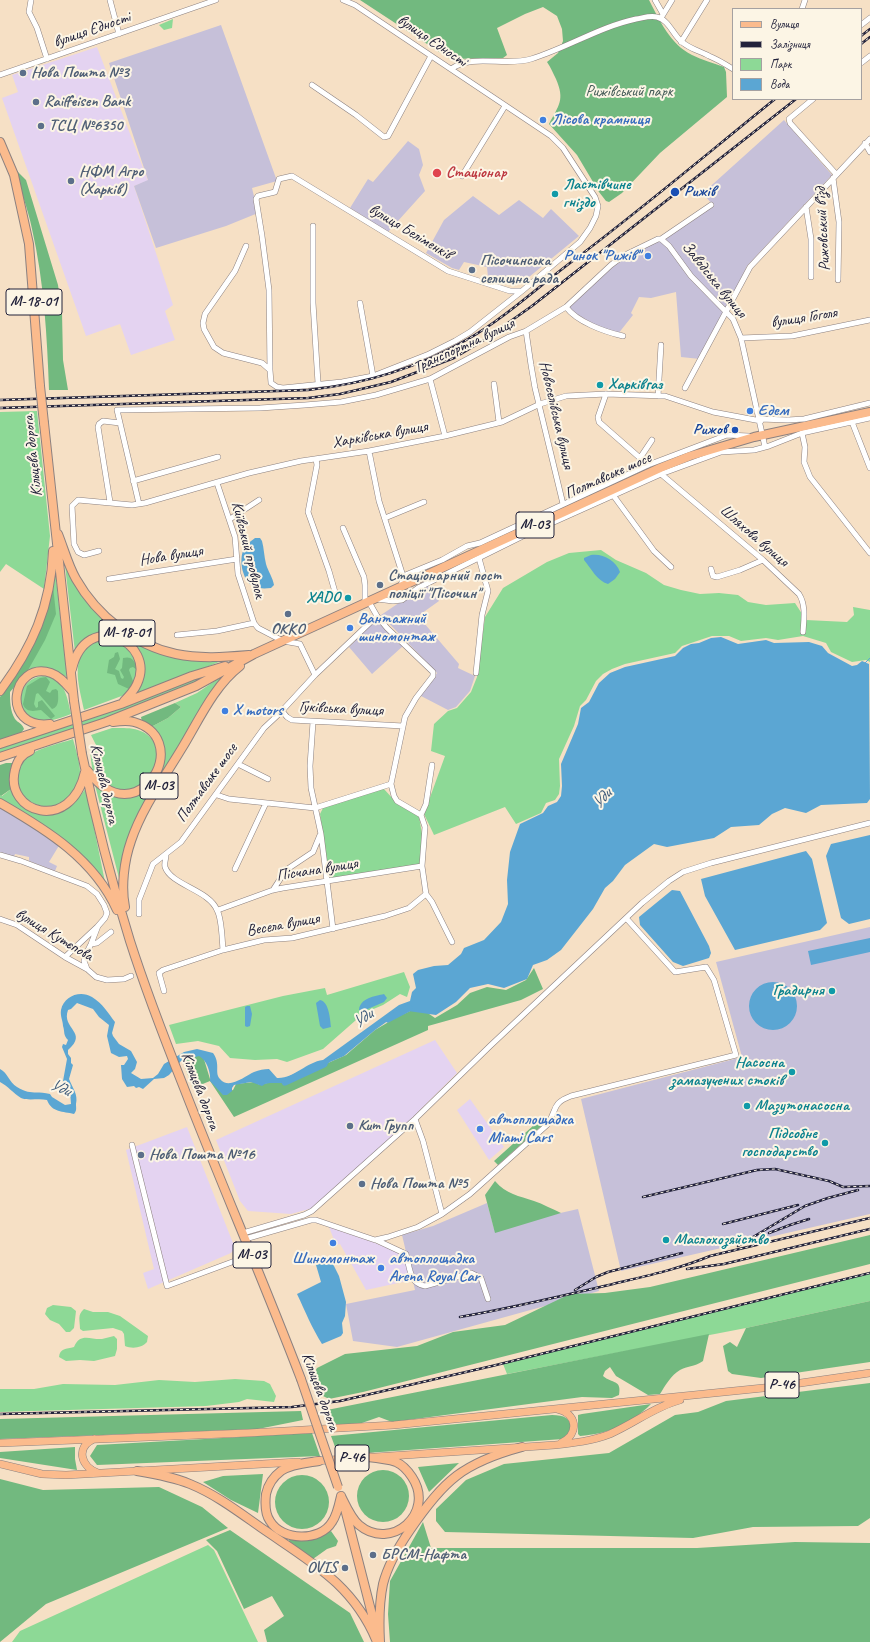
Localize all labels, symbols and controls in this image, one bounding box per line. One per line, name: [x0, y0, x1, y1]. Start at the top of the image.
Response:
street label: вулиця Єдності: [51, 8, 133, 52]
legend: [732, 8, 862, 100]
street label: вулиця Єдності: [393, 11, 471, 71]
text: Вулиця: [770, 16, 798, 32]
text: Залізниця: [770, 36, 810, 52]
text: Парк: [770, 56, 791, 72]
place label: Нова Пошта №3: [31, 63, 129, 83]
marker: Нова Пошта №3: [18, 68, 28, 78]
text: Вода: [770, 76, 789, 92]
park label: Рижівський парк: [585, 82, 673, 102]
place label: Raiffeisen Bank: [44, 92, 130, 112]
marker: Raiffeisen Bank: [31, 97, 41, 107]
place label: Лісова крамниця: [551, 110, 649, 130]
marker: Лісова крамниця: [538, 115, 548, 125]
place label: ТСЦ №6350: [49, 116, 122, 136]
marker: ТСЦ №6350: [36, 121, 46, 131]
place label: НФМ Агро (Харків): [79, 162, 143, 200]
place label: Стаціонар: [446, 163, 507, 183]
marker: Стаціонар: [431, 167, 443, 179]
place label: Ластівчине гніздо: [563, 175, 631, 213]
marker: НФМ Агро (Харків): [66, 176, 76, 186]
place label: Рижів: [684, 182, 715, 202]
marker: Рижів: [669, 186, 681, 198]
street label: Рижовський в’їзд: [811, 187, 835, 271]
marker: Ластівчине гніздо: [550, 189, 560, 199]
street label: вулиця Беліменків: [365, 200, 455, 264]
street label: Заводська вулиця: [677, 238, 751, 322]
place label: Ринок "Рижів": [564, 246, 640, 266]
place label: Пісочинська селищна рада: [480, 251, 558, 289]
marker: Ринок "Рижів": [643, 251, 653, 261]
marker: Пісочинська селищна рада: [467, 265, 477, 275]
road number: М-18-01: [6, 289, 62, 315]
street label: вулиця Гоголя: [770, 303, 838, 333]
street label: Транспортна вулиця: [410, 314, 518, 378]
street label: Новоселівська вулиця: [534, 359, 578, 471]
place label: Харківгаз: [608, 375, 662, 395]
marker: Харківгаз: [595, 380, 605, 390]
place label: Едем: [758, 401, 789, 421]
marker: Едем: [745, 406, 755, 416]
street label: Кільцева дорога: [19, 414, 47, 498]
street label: Харківська вулиця: [331, 417, 429, 453]
place label: Рижов: [693, 420, 727, 440]
marker: Рижов: [730, 425, 740, 435]
street label: Полтавське шосе: [562, 448, 654, 504]
street label: Київський провулок: [227, 500, 269, 600]
street label: Шляхова вулиця: [716, 501, 792, 571]
road number: М-03: [516, 512, 554, 538]
street label: Нова вулиця: [138, 542, 204, 570]
place label: Стаціонарний пост поліції "Пісочин": [388, 566, 501, 604]
marker: Стаціонарний пост поліції "Пісочин": [375, 580, 385, 590]
place label: XADO: [306, 588, 340, 608]
marker: XADO: [343, 593, 353, 603]
marker: ОККО: [283, 609, 293, 619]
place label: Вантажний шиномонтаж: [358, 609, 434, 647]
road number: М-18-01: [99, 620, 155, 646]
place label: ОККО: [271, 620, 305, 640]
marker: Вантажний шиномонтаж: [345, 623, 355, 633]
street label: Гуківська вулиця: [298, 697, 384, 721]
place label: Х motors: [233, 701, 283, 721]
marker: Х motors: [220, 706, 230, 716]
street label: Полтавське шосе: [172, 740, 242, 826]
street label: Кільцева дорога: [85, 742, 123, 826]
road number: М-03: [140, 773, 178, 799]
water label: Уди: [588, 785, 616, 813]
street label: Пісчана вулиця: [275, 854, 359, 886]
street label: вулиця Кутєпова: [12, 904, 96, 966]
street label: Весела вулиця: [245, 909, 321, 941]
place label: Градирня: [773, 981, 824, 1001]
marker: Градирня: [827, 986, 837, 996]
water label: Уди: [349, 1005, 377, 1033]
street label: Кільцева дорога: [176, 1049, 224, 1133]
place label: Насосна замазучених стоків: [670, 1053, 784, 1091]
marker: Насосна замазучених стоків: [787, 1067, 797, 1077]
water label: Уди: [47, 1075, 73, 1101]
place label: Мазутонасосна: [755, 1096, 849, 1116]
marker: Мазутонасосна: [742, 1101, 752, 1111]
place label: автоплощадка Miami Cars: [488, 1110, 573, 1148]
place label: Кит Групп: [358, 1116, 413, 1136]
marker: Кит Групп: [345, 1121, 355, 1131]
marker: автоплощадка Miami Cars: [475, 1124, 485, 1134]
place label: Підсобне господарство: [741, 1124, 817, 1162]
marker: Підсобне господарство: [820, 1138, 830, 1148]
place label: Нова Пошта №16: [149, 1145, 255, 1165]
marker: Нова Пошта №16: [136, 1150, 146, 1160]
place label: Нова Пошта №5: [370, 1174, 468, 1194]
marker: Нова Пошта №5: [357, 1179, 367, 1189]
place label: Маслохозяйство: [674, 1230, 768, 1250]
marker: Маслохозяйство: [661, 1235, 671, 1245]
marker: Шиномонтаж: [328, 1238, 338, 1248]
road number: М-03: [233, 1242, 271, 1268]
place label: Шиномонтаж: [292, 1249, 374, 1269]
place label: автоплощадка Arena Royal Car: [389, 1249, 479, 1287]
marker: автоплощадка Arena Royal Car: [376, 1263, 386, 1273]
street label: Кільцева дорога: [297, 1350, 343, 1434]
road number: Р-46: [765, 1372, 799, 1398]
road number: Р-46: [335, 1445, 369, 1471]
place label: БРСМ-Нафта: [381, 1545, 466, 1565]
marker: БРСМ-Нафта: [368, 1550, 378, 1560]
place label: OVIS: [307, 1558, 337, 1578]
marker: OVIS: [340, 1563, 350, 1573]

